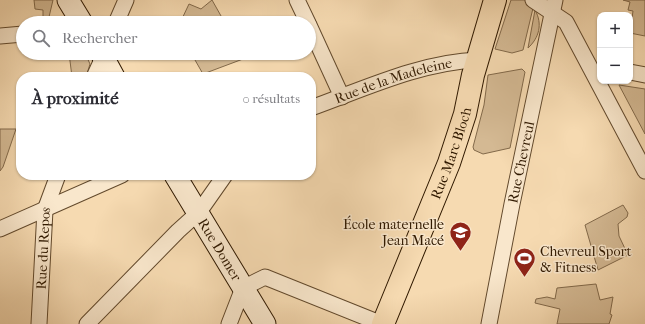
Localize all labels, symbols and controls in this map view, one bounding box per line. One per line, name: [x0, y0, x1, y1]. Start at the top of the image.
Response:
map controls: [597, 12, 633, 84]
button: +: [597, 12, 633, 48]
search box: [16, 16, 316, 60]
icon: search: [30, 27, 52, 49]
text: Rechercher: [62, 29, 137, 47]
button: −: [597, 48, 633, 84]
street label: Rue de la Madeleine: [332, 54, 453, 107]
text: À proximité: [32, 88, 119, 108]
text: 0 résultats: [242, 91, 300, 106]
street label: Rue Marc Bloch: [427, 106, 475, 201]
street label: Rue Chevreul: [504, 119, 538, 205]
street label: Rue du Repos: [32, 204, 54, 290]
street label: Rue Domer: [195, 215, 245, 284]
place label: École maternelle Jean Macé: [343, 215, 444, 249]
school or university icon: École maternelle Jean Macé: [447, 219, 473, 252]
place label: Chevreul Sport & Fitness: [540, 243, 631, 276]
sports icon: Chevreul Sport & Fitness: [511, 246, 537, 279]

